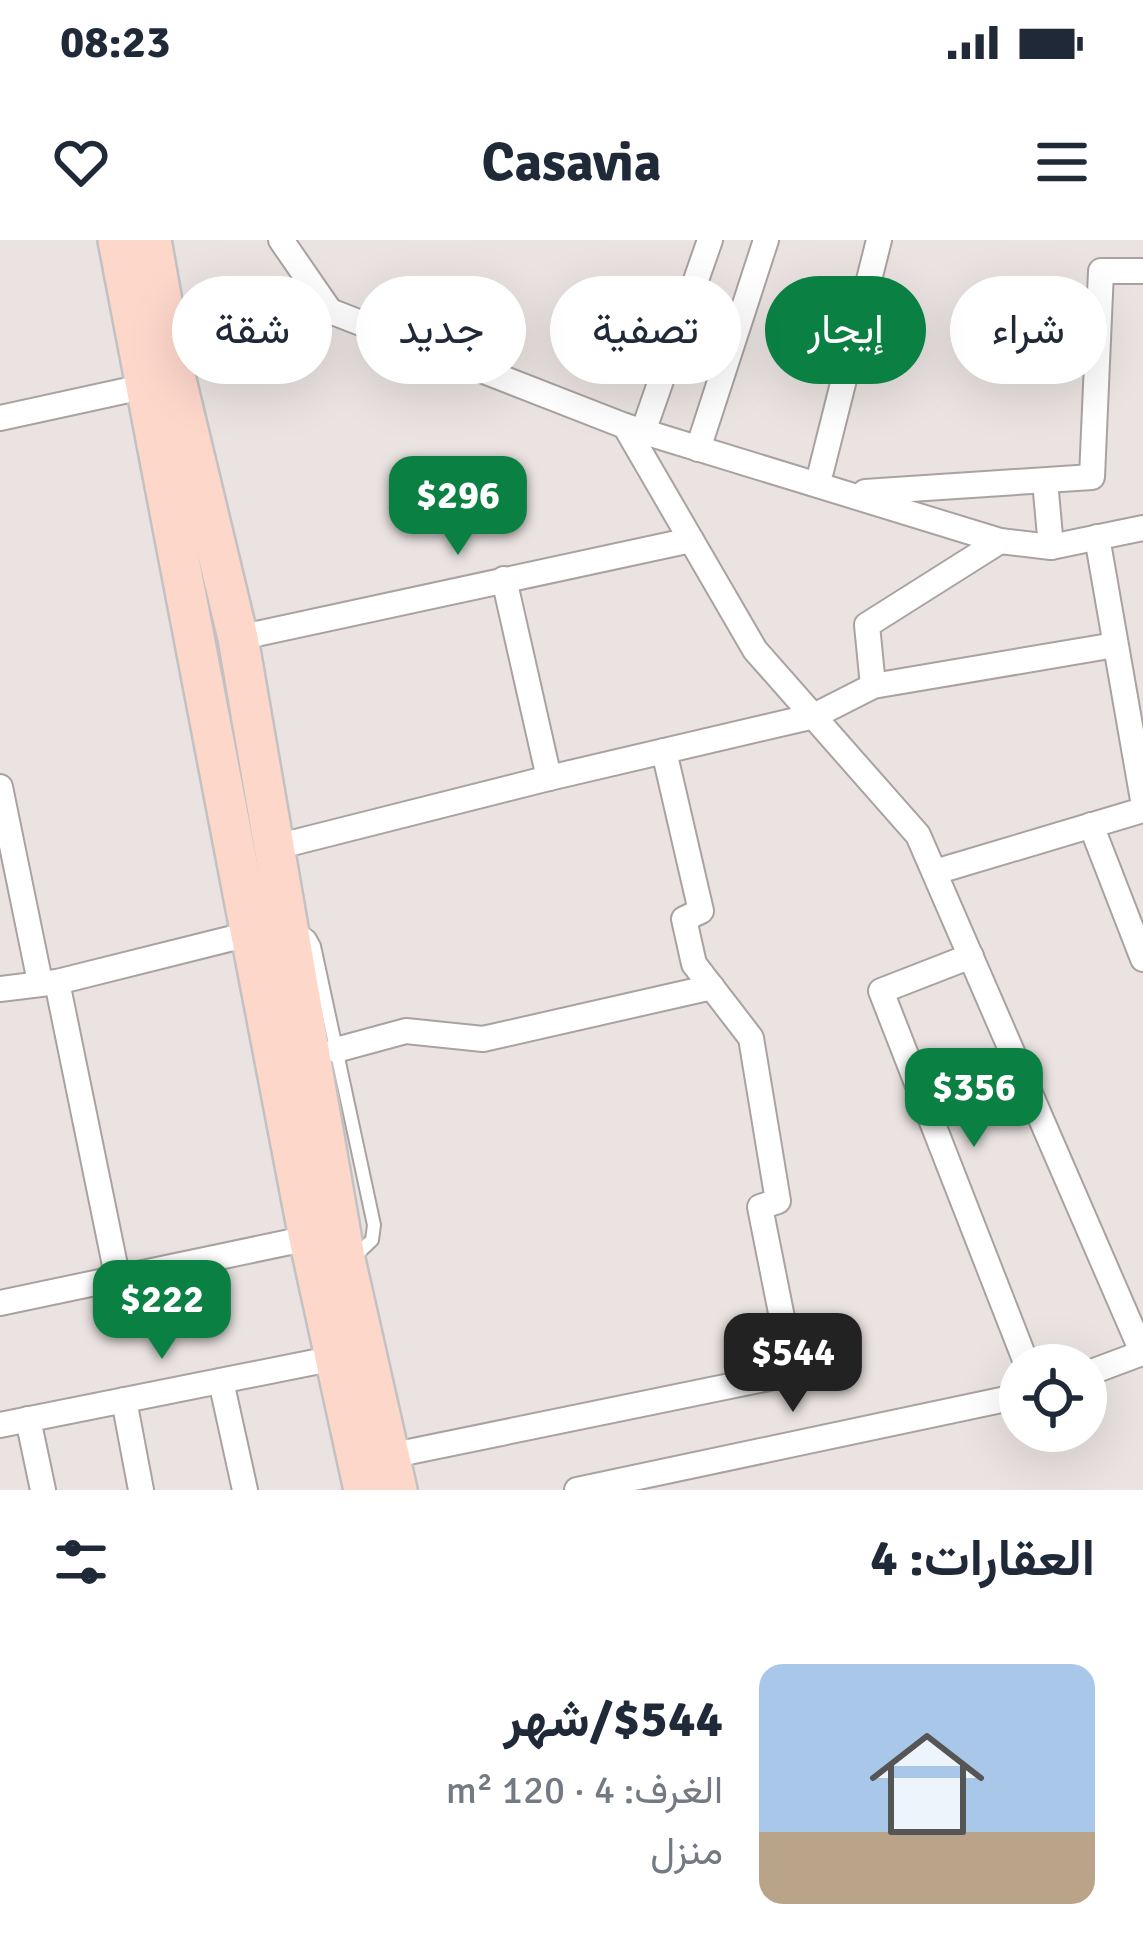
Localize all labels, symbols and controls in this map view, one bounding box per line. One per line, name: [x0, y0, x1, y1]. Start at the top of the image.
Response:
text: 08:23: [60, 15, 170, 70]
icon: heart: [48, 129, 114, 195]
text: Casavia: [482, 129, 661, 196]
icon: menu: [1029, 129, 1095, 195]
chip: شقة: [172, 276, 332, 384]
chip: جديد: [356, 276, 526, 384]
chip: تصفية: [550, 276, 741, 384]
chip: إيجار: [765, 276, 926, 384]
chip: شراء: [950, 276, 1107, 384]
pin: $296: [387, 456, 529, 558]
text: $296: [416, 471, 500, 519]
pin: $356: [903, 1048, 1045, 1150]
text: $356: [932, 1063, 1016, 1111]
pin: $222: [91, 1260, 233, 1362]
text: $222: [120, 1275, 204, 1323]
pin: $544: [722, 1313, 864, 1415]
text: $544: [751, 1328, 835, 1376]
map controls: [999, 1344, 1107, 1452]
button: locate: [999, 1344, 1107, 1452]
text: العقارات: 4: [870, 1527, 1095, 1590]
icon: filters: [48, 1529, 114, 1595]
text: $544/شهر: [503, 1688, 723, 1751]
icon: home: [855, 1712, 999, 1856]
text: الغرف: 4 · 120 m²: [446, 1766, 723, 1814]
text: منزل: [650, 1827, 723, 1875]

